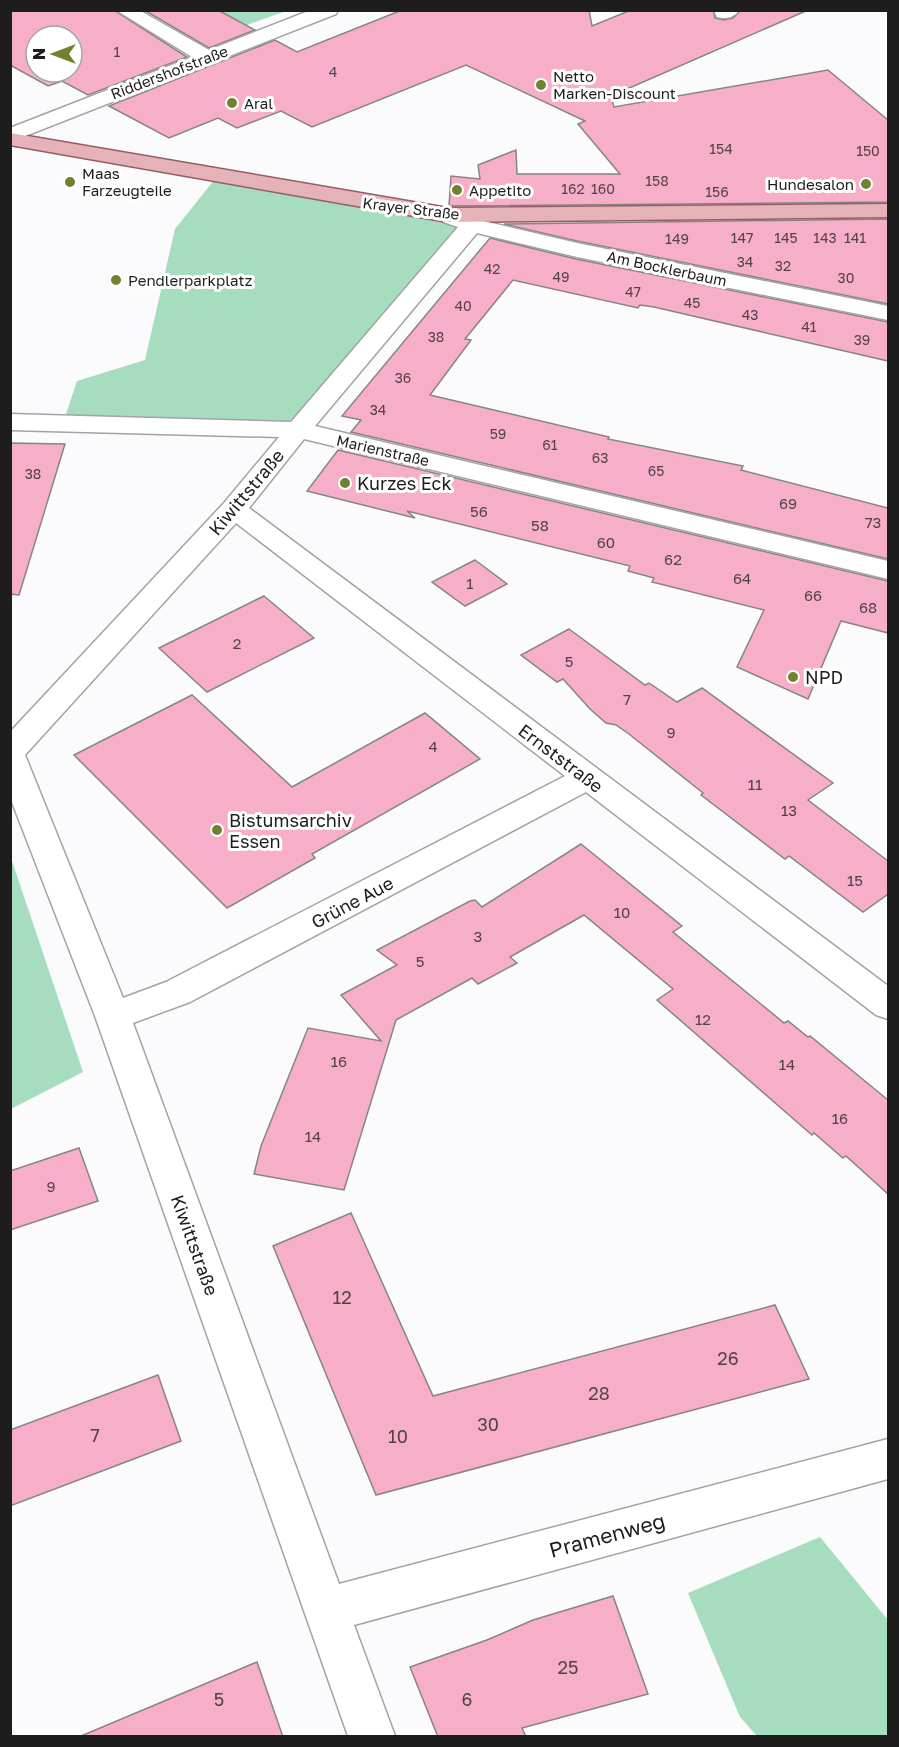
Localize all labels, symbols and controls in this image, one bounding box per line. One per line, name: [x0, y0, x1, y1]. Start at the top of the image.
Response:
north arrow: [24, 24, 84, 84]
street label: Riddershofstraße: [108, 41, 231, 103]
house number: 1: [114, 43, 121, 60]
text: N: [29, 48, 49, 60]
house number: 4: [329, 63, 337, 80]
place label: Netto Marken-Discount: [553, 67, 676, 102]
marker: Netto Marken-Discount: [534, 78, 548, 92]
place label: Aral: [244, 94, 273, 112]
marker: Aral: [225, 96, 239, 110]
house number: 154: [709, 140, 733, 157]
house number: 150: [856, 142, 880, 159]
place label: Maas Farzeugteile: [82, 164, 172, 199]
house number: 158: [645, 172, 669, 189]
marker: Maas Farzeugteile: [63, 175, 77, 189]
place label: Hundesalon: [767, 175, 854, 193]
marker: Hundesalon: [859, 177, 873, 191]
house number: 162: [561, 180, 585, 197]
house number: 160: [591, 180, 615, 197]
place label: Appetito: [469, 181, 531, 199]
marker: Appetito: [450, 183, 464, 197]
house number: 156: [705, 183, 729, 200]
street label: Krayer Straße: [362, 193, 461, 223]
house number: 147: [731, 229, 753, 246]
house number: 145: [774, 229, 798, 246]
house number: 143: [813, 229, 837, 246]
house number: 141: [844, 229, 866, 246]
house number: 149: [665, 230, 689, 247]
street label: Am Bocklerbaum: [605, 247, 729, 289]
house number: 34: [737, 253, 753, 270]
house number: 32: [775, 257, 791, 274]
house number: 42: [484, 260, 500, 277]
house number: 49: [552, 268, 570, 285]
house number: 30: [838, 269, 854, 286]
place label: Pendlerparkplatz: [128, 271, 253, 289]
marker: Pendlerparkplatz: [109, 273, 123, 287]
house number: 47: [625, 283, 641, 300]
house number: 45: [684, 294, 700, 311]
house number: 40: [454, 297, 472, 314]
house number: 43: [742, 306, 758, 323]
house number: 41: [801, 318, 817, 335]
house number: 38: [428, 328, 444, 345]
house number: 39: [854, 331, 870, 348]
house number: 36: [395, 369, 411, 386]
house number: 34: [370, 401, 386, 418]
house number: 59: [490, 425, 506, 442]
street label: Marienstraße: [335, 431, 431, 469]
house number: 61: [542, 436, 558, 453]
street label: Kiwittstraße: [204, 445, 288, 539]
house number: 63: [592, 449, 608, 466]
house number: 65: [648, 462, 664, 479]
house number: 38: [25, 465, 41, 482]
place label: Kurzes Eck: [357, 472, 452, 494]
marker: Kurzes Eck: [338, 476, 352, 490]
house number: 69: [779, 494, 797, 512]
house number: 56: [470, 502, 488, 520]
house number: 73: [865, 513, 881, 531]
house number: 58: [531, 516, 549, 534]
house number: 60: [597, 533, 615, 551]
house number: 62: [664, 550, 682, 568]
house number: 64: [733, 569, 751, 587]
house number: 1: [466, 574, 474, 592]
house number: 66: [804, 586, 822, 604]
house number: 68: [859, 598, 877, 616]
house number: 2: [233, 634, 241, 652]
house number: 5: [565, 652, 573, 670]
place label: NPD: [805, 666, 843, 688]
marker: NPD: [786, 670, 800, 684]
house number: 7: [623, 690, 631, 708]
street label: Ernststraße: [514, 719, 608, 797]
house number: 9: [666, 723, 676, 741]
house number: 4: [428, 737, 438, 755]
house number: 11: [748, 775, 762, 793]
house number: 13: [781, 801, 797, 819]
place label: Bistumsarchiv Essen: [229, 809, 352, 852]
marker: Bistumsarchiv Essen: [210, 823, 224, 837]
street label: Grüne Aue: [307, 871, 397, 933]
house number: 15: [847, 871, 863, 889]
house number: 10: [614, 903, 630, 921]
house number: 3: [474, 927, 482, 945]
house number: 5: [416, 952, 424, 970]
house number: 12: [695, 1010, 711, 1028]
house number: 16: [331, 1052, 347, 1070]
house number: 14: [779, 1055, 795, 1073]
house number: 16: [832, 1109, 848, 1127]
house number: 14: [305, 1127, 321, 1145]
house number: 9: [46, 1177, 56, 1195]
street label: Kiwittstraße: [167, 1192, 223, 1298]
house number: 12: [332, 1286, 352, 1308]
house number: 26: [717, 1347, 739, 1369]
house number: 28: [588, 1382, 610, 1404]
house number: 30: [477, 1413, 499, 1435]
house number: 7: [90, 1424, 100, 1446]
house number: 10: [388, 1425, 408, 1447]
street label: Pramenweg: [546, 1507, 668, 1563]
house number: 25: [558, 1656, 578, 1678]
house number: 5: [214, 1688, 224, 1710]
house number: 6: [462, 1688, 472, 1710]

